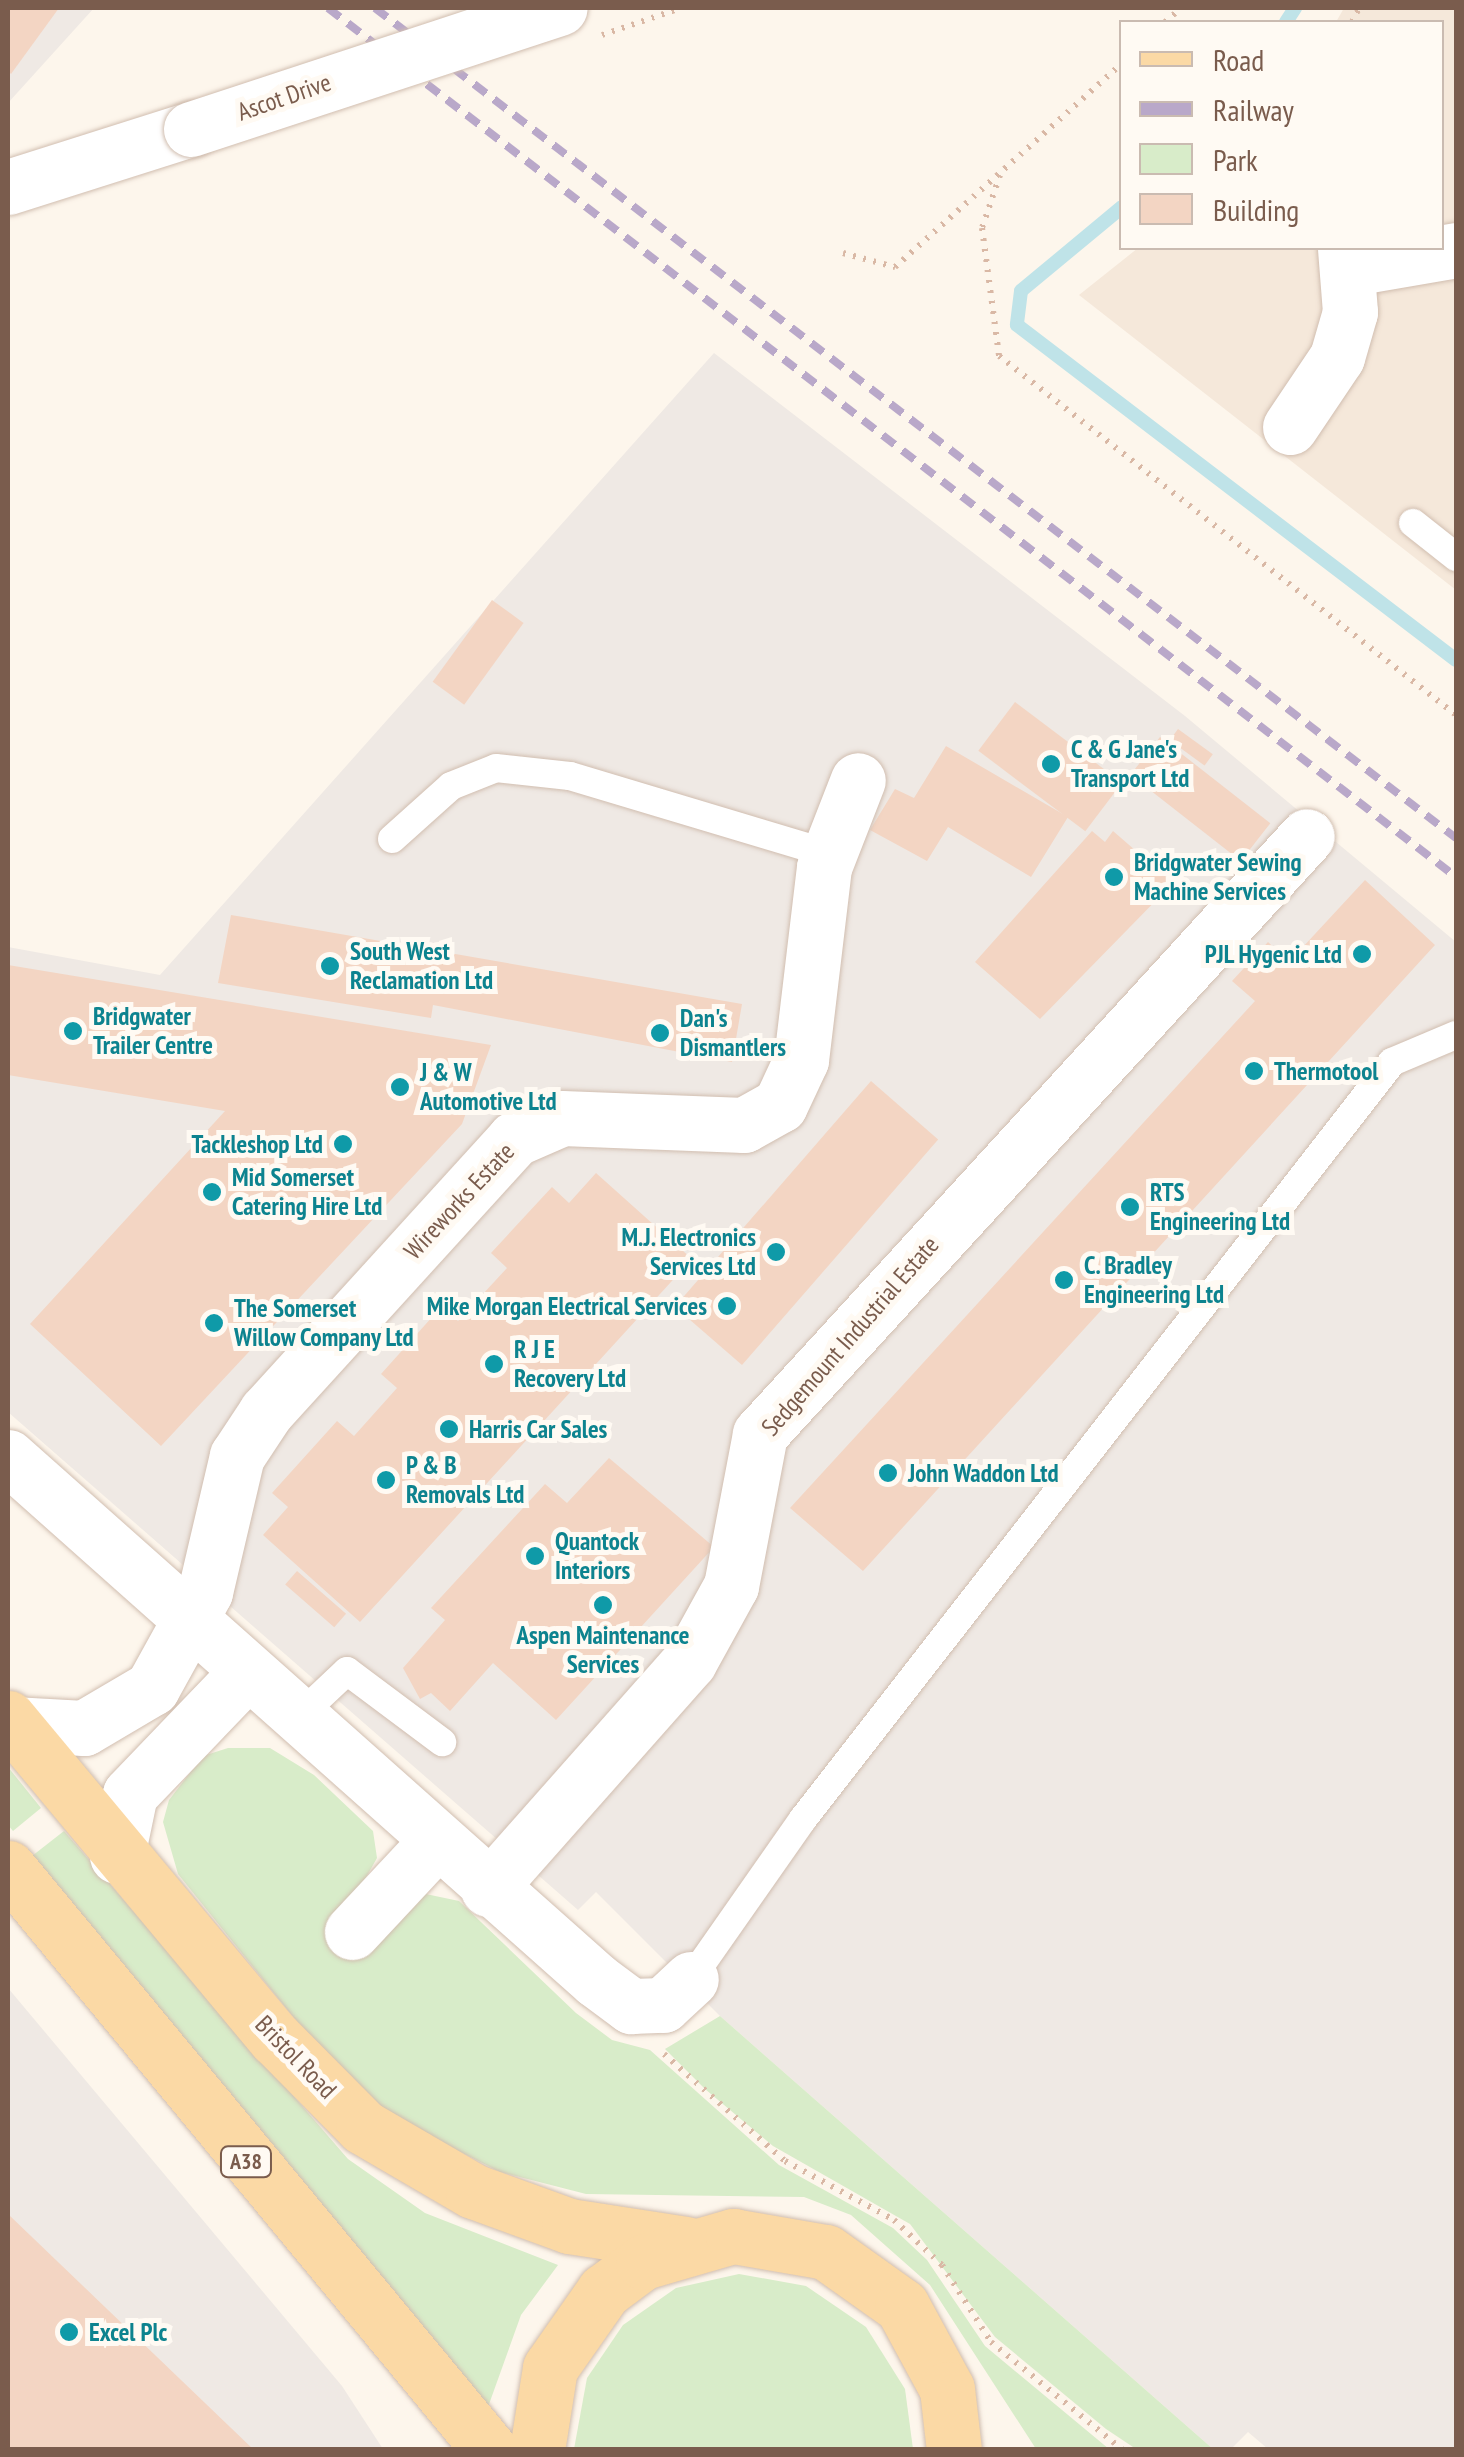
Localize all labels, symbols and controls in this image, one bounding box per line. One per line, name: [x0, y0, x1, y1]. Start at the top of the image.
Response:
legend: [1119, 20, 1444, 250]
text: Road: [1213, 40, 1264, 79]
street label: Ascot Drive: [233, 67, 335, 127]
text: Railway: [1213, 90, 1294, 129]
text: Park: [1213, 140, 1258, 179]
text: Building: [1213, 190, 1299, 229]
place label: C & G Jane's Transport Ltd: [1071, 735, 1189, 794]
marker: C & G Jane's Transport Ltd: [1040, 753, 1062, 775]
place label: Bridgwater Sewing Machine Services: [1134, 848, 1302, 907]
marker: Bridgwater Sewing Machine Services: [1103, 866, 1125, 888]
place label: South West Reclamation Ltd: [350, 937, 493, 996]
place label: PJL Hygenic Ltd: [1203, 939, 1342, 969]
marker: PJL Hygenic Ltd: [1351, 943, 1373, 965]
marker: South West Reclamation Ltd: [319, 955, 341, 977]
place label: Bridgwater Trailer Centre: [93, 1002, 213, 1061]
place label: Dan's Dismantlers: [680, 1004, 786, 1063]
marker: Bridgwater Trailer Centre: [62, 1020, 84, 1042]
marker: Dan's Dismantlers: [649, 1022, 671, 1044]
place label: Thermotool: [1274, 1056, 1378, 1086]
place label: J & W Automotive Ltd: [420, 1058, 557, 1117]
marker: Thermotool: [1243, 1060, 1265, 1082]
marker: J & W Automotive Ltd: [389, 1076, 411, 1098]
place label: Tackleshop Ltd: [191, 1129, 323, 1159]
marker: Tackleshop Ltd: [332, 1133, 354, 1155]
street label: Wireworks Estate: [398, 1137, 520, 1265]
place label: Mid Somerset Catering Hire Ltd: [232, 1163, 382, 1222]
place label: RTS Engineering Ltd: [1150, 1178, 1290, 1237]
marker: Mid Somerset Catering Hire Ltd: [201, 1181, 223, 1203]
marker: RTS Engineering Ltd: [1119, 1196, 1141, 1218]
place label: M.J. Electronics Services Ltd: [620, 1223, 756, 1282]
street label: Sedgemount Industrial Estate: [755, 1230, 945, 1442]
marker: M.J. Electronics Services Ltd: [765, 1241, 787, 1263]
place label: C. Bradley Engineering Ltd: [1084, 1251, 1224, 1310]
marker: C. Bradley Engineering Ltd: [1053, 1269, 1075, 1291]
place label: Mike Morgan Electrical Services: [427, 1291, 707, 1321]
place label: The Somerset Willow Company Ltd: [234, 1294, 415, 1353]
marker: Mike Morgan Electrical Services: [716, 1295, 738, 1317]
marker: The Somerset Willow Company Ltd: [203, 1312, 225, 1334]
place label: R J E Recovery Ltd: [514, 1335, 627, 1394]
marker: R J E Recovery Ltd: [483, 1353, 505, 1375]
place label: Harris Car Sales: [469, 1414, 608, 1444]
marker: Harris Car Sales: [438, 1418, 460, 1440]
place label: P & B Removals Ltd: [406, 1451, 524, 1510]
place label: John Waddon Ltd: [908, 1458, 1059, 1488]
marker: John Waddon Ltd: [877, 1462, 899, 1484]
marker: P & B Removals Ltd: [375, 1469, 397, 1491]
place label: Quantock Interiors: [555, 1527, 639, 1586]
marker: Quantock Interiors: [524, 1545, 546, 1567]
marker: Aspen Maintenance Services: [592, 1594, 614, 1616]
place label: Aspen Maintenance Services: [516, 1621, 690, 1680]
street label: Bristol Road: [249, 2009, 343, 2105]
road number: A38: [218, 2145, 274, 2179]
place label: Excel Plc: [89, 2317, 167, 2347]
marker: Excel Plc: [58, 2321, 80, 2343]

